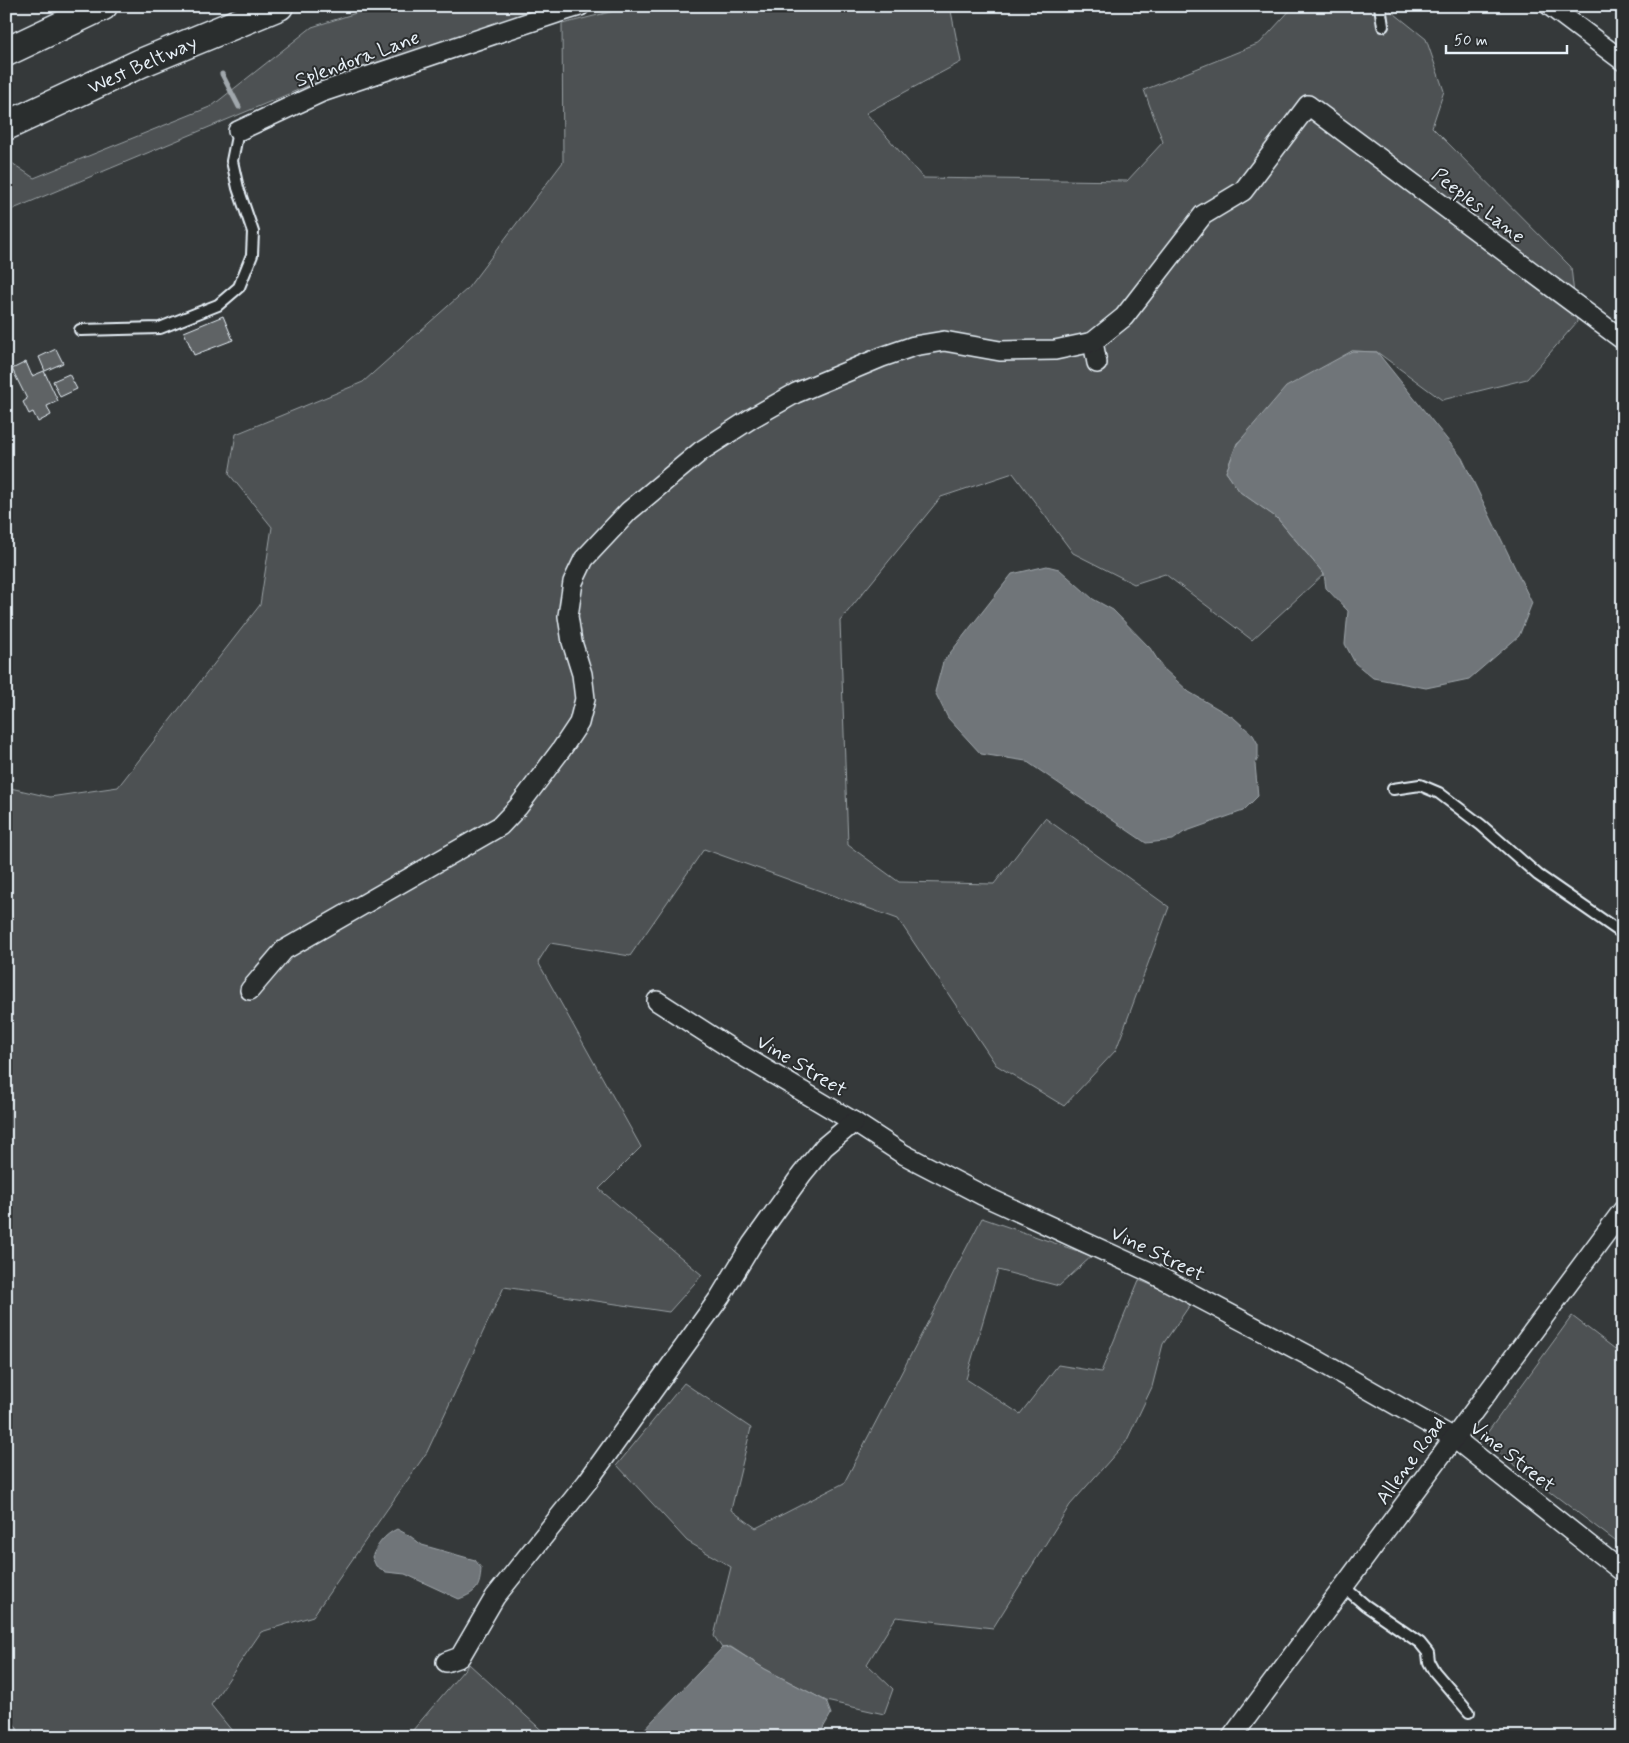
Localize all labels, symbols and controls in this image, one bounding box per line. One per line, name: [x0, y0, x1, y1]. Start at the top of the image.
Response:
scale bar: [1446, 22, 1568, 54]
street label: Splendora Lane: [291, 24, 424, 94]
street label: West Beltway: [84, 29, 202, 102]
text: 50 m: [1454, 31, 1488, 51]
street label: Peeples Lane: [1426, 162, 1530, 250]
street label: Vine Street: [751, 1029, 852, 1104]
street label: Vine Street: [1106, 1220, 1209, 1289]
street label: Allene Road: [1370, 1411, 1452, 1511]
street label: Vine Street: [1464, 1415, 1560, 1499]

